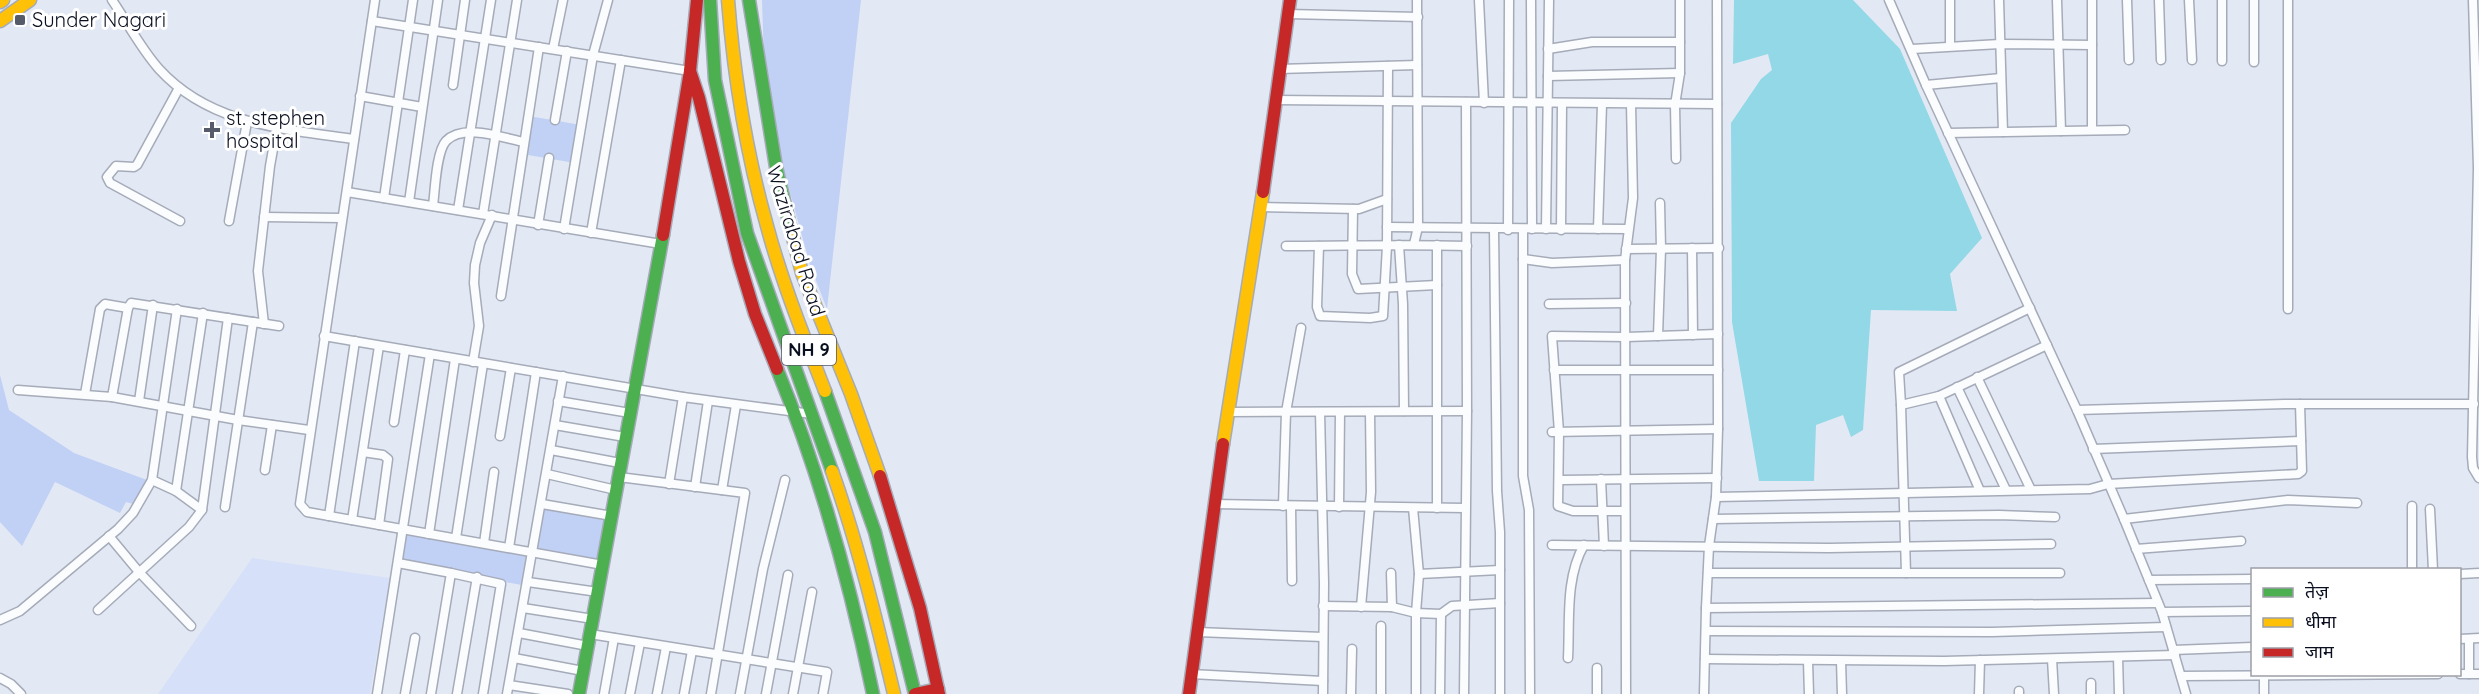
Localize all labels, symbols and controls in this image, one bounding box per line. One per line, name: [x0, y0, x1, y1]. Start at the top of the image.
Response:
place label: Sunder Nagari: [32, 7, 166, 32]
marker: Sunder Nagari: [13, 13, 27, 27]
place label: st. stephen hospital: [226, 105, 325, 153]
marker: st. stephen hospital: [203, 121, 221, 139]
street label: Wazirabad Road: [762, 163, 831, 319]
road number: NH 9: [782, 335, 836, 365]
legend: [2251, 568, 2461, 676]
text: तेज़: [2305, 580, 2329, 603]
text: धीमा: [2305, 610, 2336, 633]
text: जाम: [2305, 640, 2335, 663]

